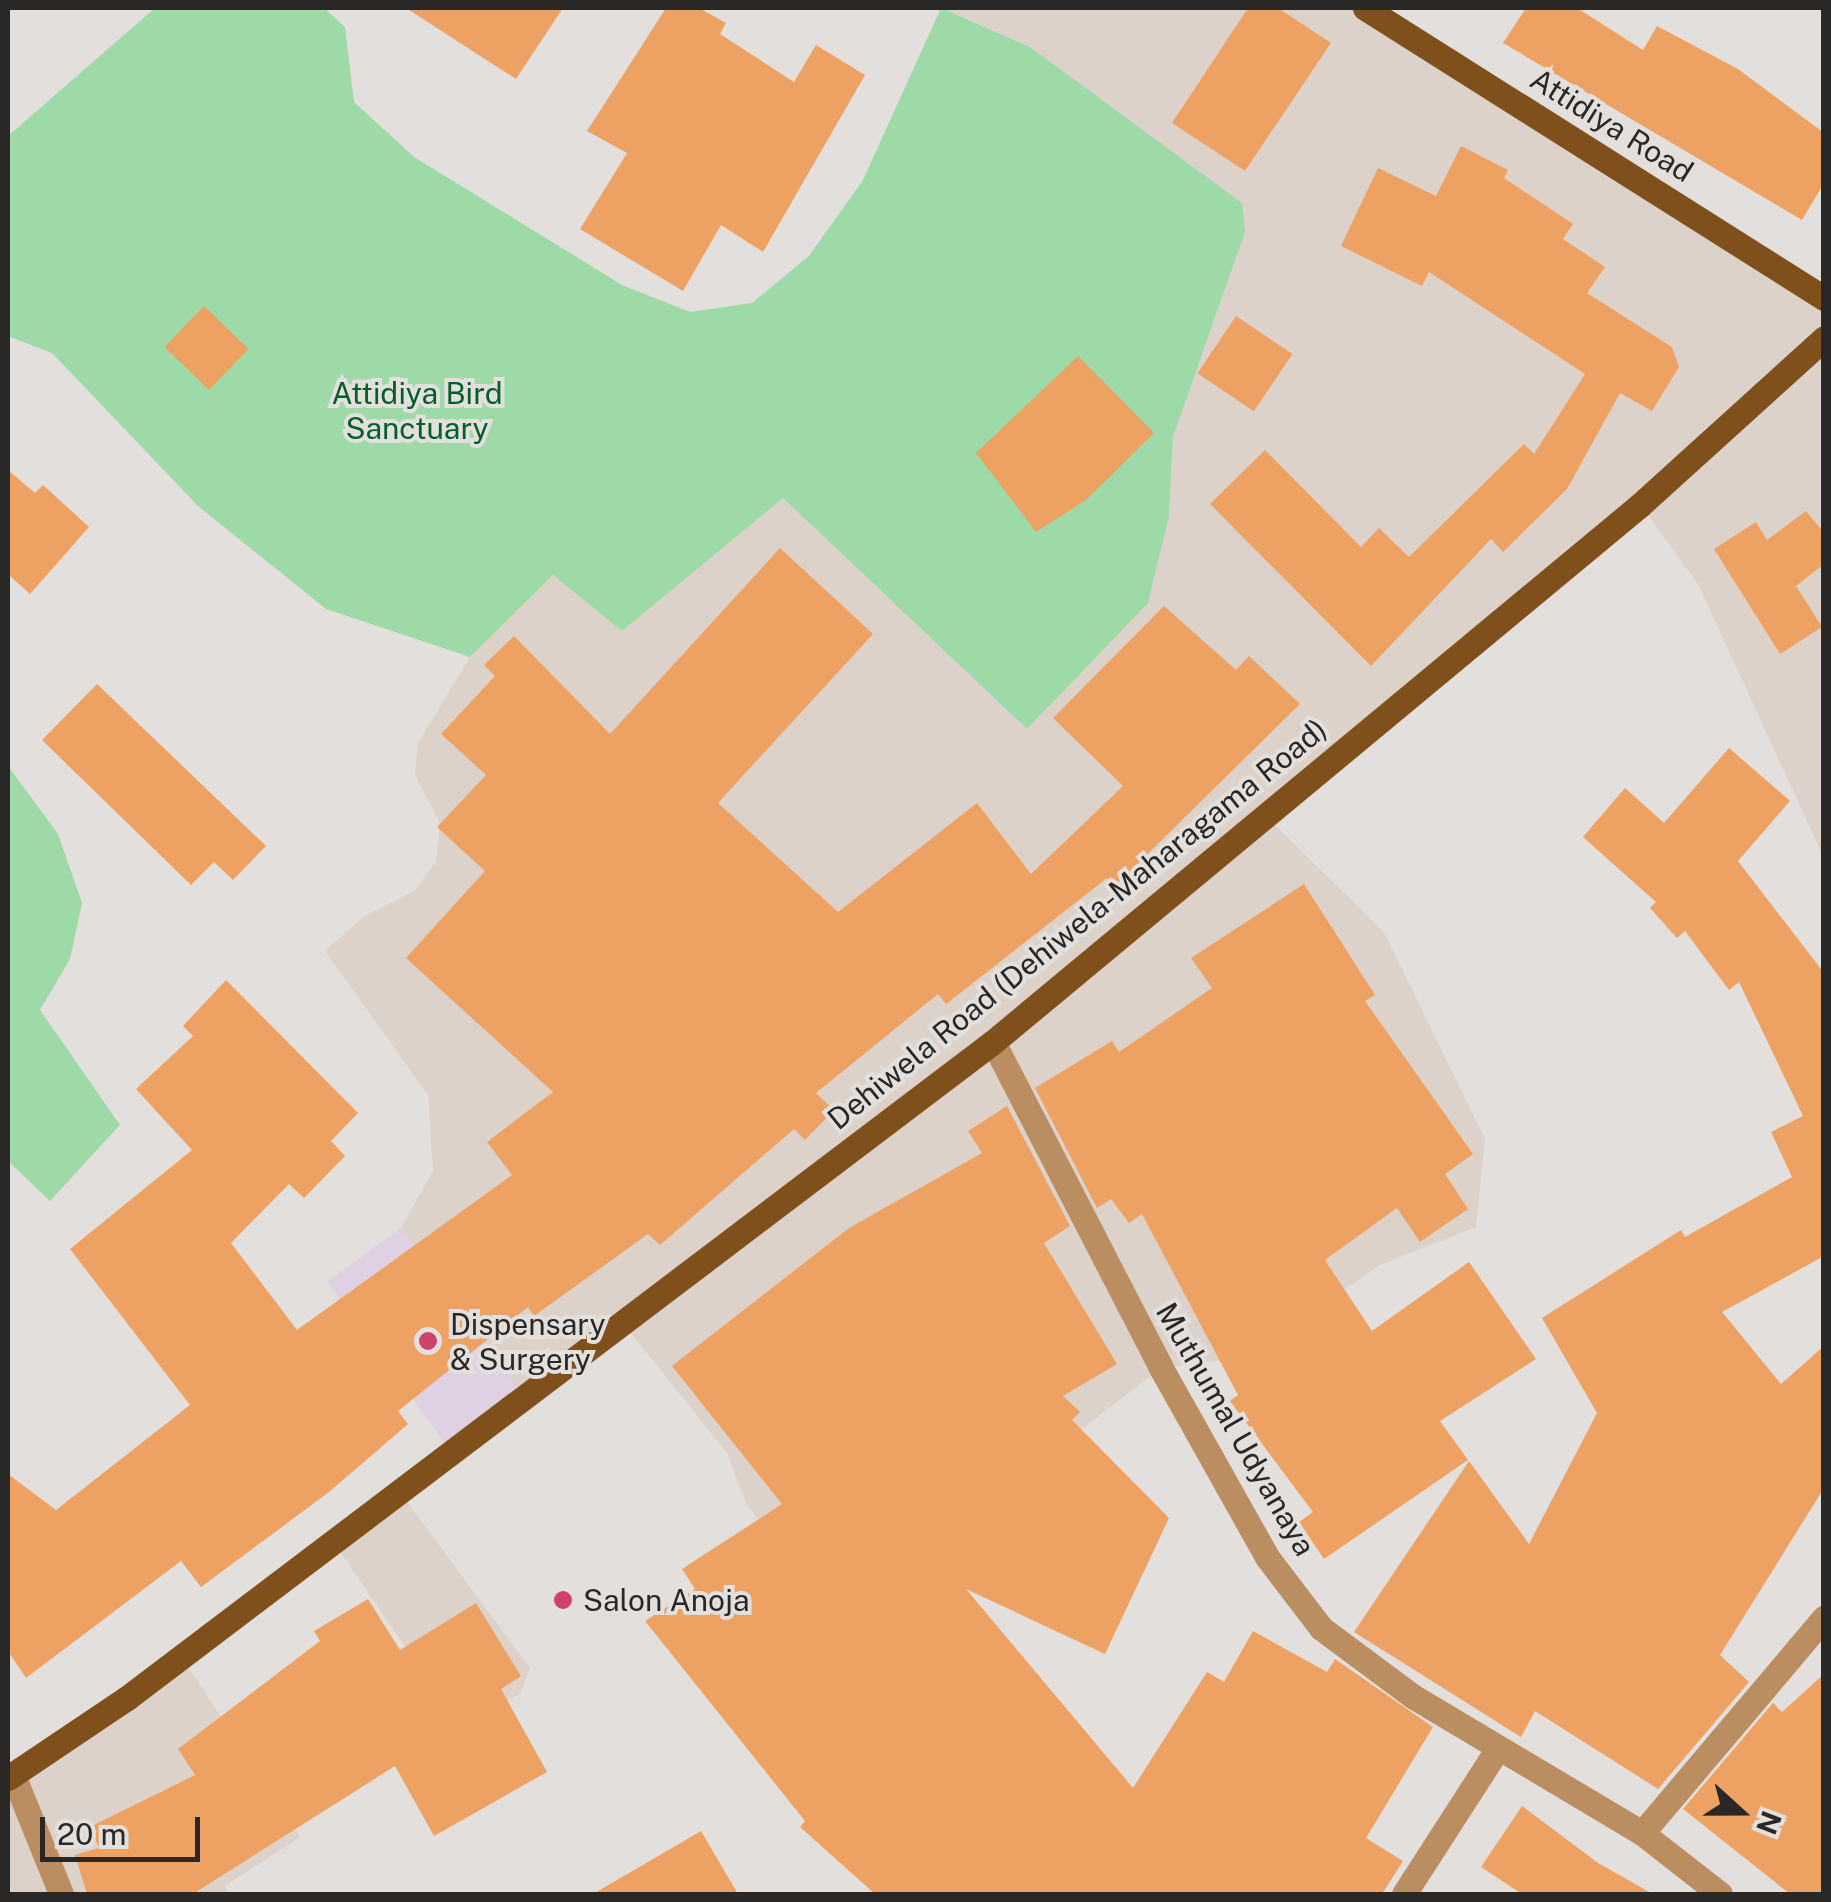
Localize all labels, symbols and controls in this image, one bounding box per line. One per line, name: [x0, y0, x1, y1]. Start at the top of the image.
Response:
street label: Attidiya Road: [1524, 61, 1700, 189]
park label: Attidiya Bird Sanctuary: [331, 375, 503, 446]
street label: Dehiwela Road (Dehiwela-Maharagama Road): [820, 711, 1334, 1137]
street label: Muthumal Udyanaya: [1149, 1296, 1323, 1562]
place label: Dispensary & Surgery: [450, 1306, 605, 1376]
marker: Dispensary & Surgery: [415, 1328, 441, 1354]
place label: Salon Anoja: [583, 1582, 750, 1618]
marker: Salon Anoja: [552, 1589, 574, 1611]
north arrow: [1691, 1762, 1791, 1862]
scale bar: [45, 1797, 205, 1859]
text: N: [1750, 1807, 1789, 1839]
text: 20 m: [57, 1816, 126, 1852]

